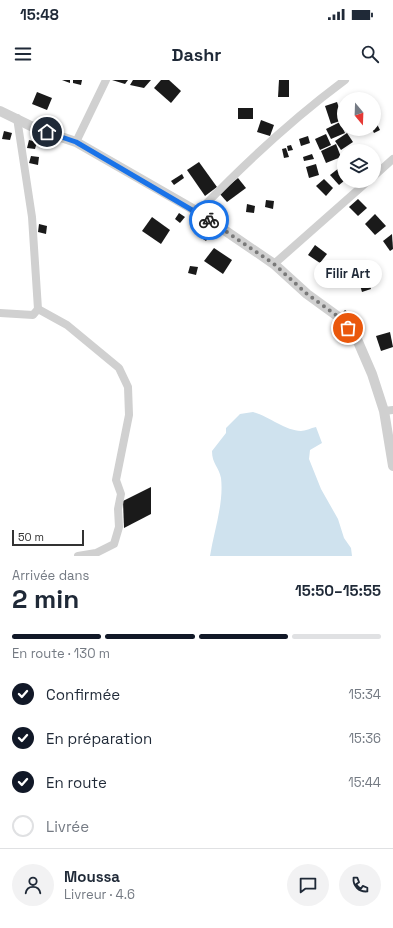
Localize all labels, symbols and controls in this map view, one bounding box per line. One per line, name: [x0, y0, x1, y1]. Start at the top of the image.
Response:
text: 15:48: [20, 5, 59, 24]
icon: menu: [12, 43, 34, 65]
text: Dashr: [172, 43, 221, 66]
icon: search: [359, 43, 381, 65]
north arrow: [337, 92, 381, 136]
map controls: [337, 92, 381, 188]
pin: [30, 115, 64, 149]
icon: home: [36, 121, 58, 143]
button: layers: [337, 144, 381, 188]
courier: [189, 200, 229, 240]
icon: bike: [198, 209, 220, 231]
callout: Filir Art: [314, 260, 382, 288]
text: Filir Art: [326, 265, 370, 282]
pin: [331, 311, 365, 345]
icon: bag: [337, 317, 359, 339]
scale bar: [12, 528, 84, 547]
text: 50 m: [18, 530, 44, 544]
text: Arrivée dans: [12, 567, 89, 584]
text: 15:50–15:55: [295, 581, 381, 600]
text: 2 min: [12, 582, 79, 616]
text: En route · 130 m: [12, 645, 110, 662]
icon: check: [12, 683, 34, 705]
text: Confirmée: [46, 685, 120, 704]
text: 15:34: [349, 686, 381, 703]
icon: check: [12, 727, 34, 749]
text: En préparation: [46, 729, 152, 748]
text: 15:36: [349, 730, 381, 747]
icon: check: [12, 771, 34, 793]
text: En route: [46, 773, 107, 792]
text: 15:44: [348, 774, 381, 791]
text: Livrée: [46, 817, 89, 836]
button: person: [12, 864, 54, 906]
button: chat: [287, 864, 329, 906]
button: phone: [339, 864, 381, 906]
text: Moussa: [64, 867, 120, 886]
text: Livreur · 4.6: [64, 886, 135, 903]

